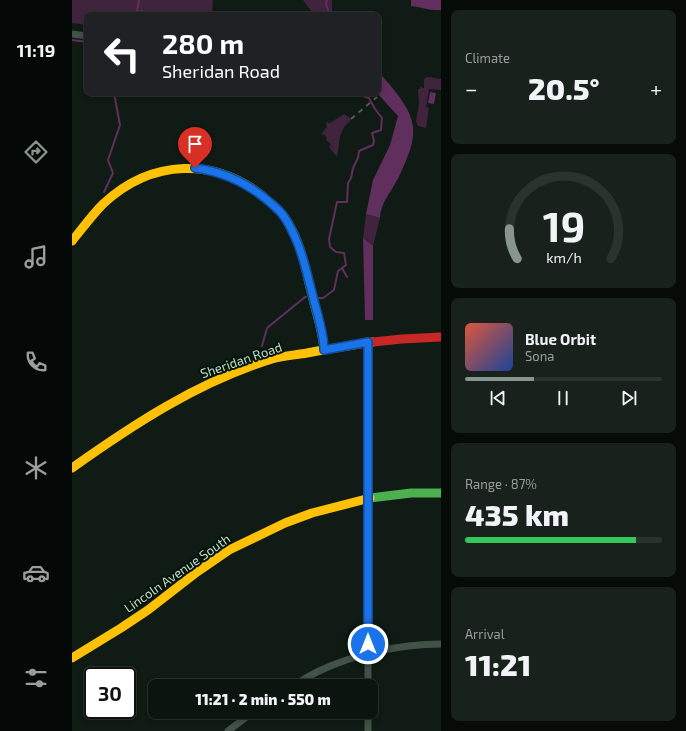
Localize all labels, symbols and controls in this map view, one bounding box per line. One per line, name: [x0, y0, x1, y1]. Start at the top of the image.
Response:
text: 280 m: [162, 26, 244, 60]
icon: left: [96, 28, 148, 80]
text: 11:19: [17, 39, 55, 61]
text: Climate: [465, 50, 510, 66]
text: Sheridan Road: [162, 60, 280, 82]
text: 20.5°: [528, 70, 600, 106]
text: −: [465, 75, 478, 101]
text: +: [650, 75, 662, 101]
pin: [178, 127, 212, 168]
icon: arrive: [184, 133, 206, 155]
icon: directions: [22, 138, 50, 166]
text: 19: [542, 200, 585, 250]
icon: music: [22, 243, 50, 271]
text: km/h: [546, 249, 581, 266]
text: Blue Orbit: [525, 330, 596, 348]
street label: Sheridan Road: [198, 339, 284, 381]
icon: phone: [22, 348, 50, 376]
text: Sona: [525, 348, 554, 364]
icon: previous: [487, 387, 509, 409]
icon: pause: [552, 387, 574, 409]
icon: next: [618, 387, 640, 409]
icon: climate: [22, 454, 50, 482]
text: Range · 87%: [465, 476, 537, 492]
text: 435 km: [465, 496, 569, 532]
street label: Lincoln Avenue South: [121, 530, 233, 616]
icon: car: [22, 559, 50, 587]
position arrow: [347, 623, 389, 665]
text: Arrival: [465, 626, 505, 642]
text: 11:21: [465, 646, 531, 682]
icon: filters: [22, 664, 50, 692]
speed limit sign: 30: [84, 667, 136, 719]
text: 11:21 · 2 min · 550 m: [195, 690, 331, 708]

